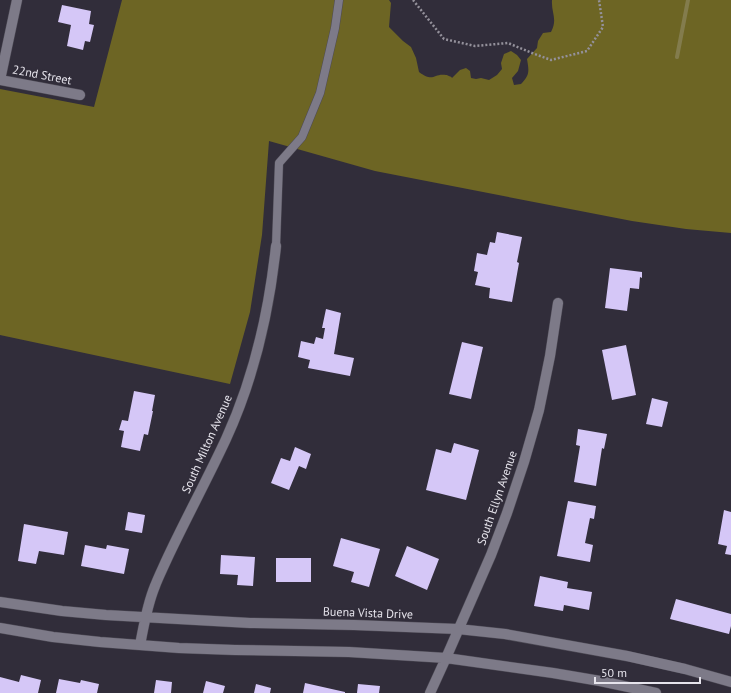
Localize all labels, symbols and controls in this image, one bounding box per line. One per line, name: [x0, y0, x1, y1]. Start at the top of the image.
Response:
street label: 22nd Street: [11, 61, 73, 88]
street label: South Milton Avenue: [178, 392, 235, 496]
street label: South Ellyn Avenue: [473, 449, 520, 547]
street label: Buena Vista Drive: [323, 603, 413, 622]
scale bar: [595, 659, 700, 685]
text: 50 m: [601, 665, 627, 680]

